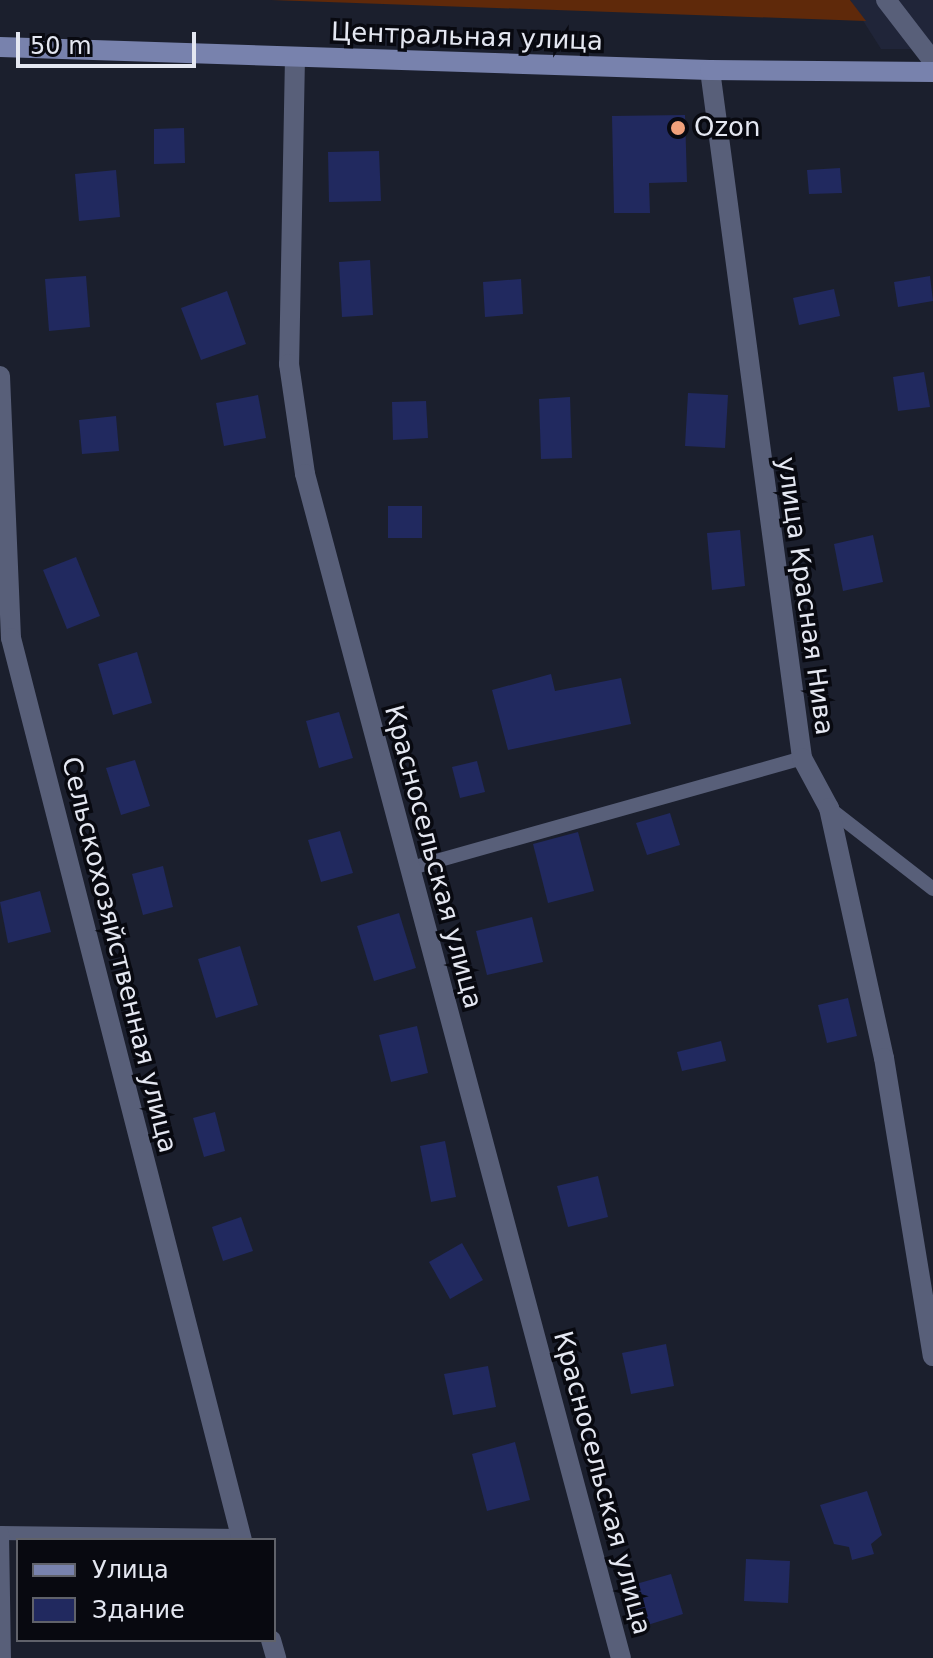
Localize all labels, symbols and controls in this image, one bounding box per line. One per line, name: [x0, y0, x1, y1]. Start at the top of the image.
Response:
scale bar: [20, 16, 200, 66]
street label: Центральная улица: [331, 17, 603, 57]
text: 50 m: [30, 32, 92, 60]
place label: Ozon: [694, 112, 760, 144]
marker: Ozon: [669, 119, 687, 137]
street label: улица Красная Нива: [770, 455, 840, 737]
street label: Красносельская улица: [377, 702, 489, 1012]
street label: Сельскохозяйственная улица: [55, 754, 183, 1156]
street label: Красносельская улица: [546, 1328, 658, 1638]
legend: [16, 1538, 276, 1642]
text: Улица: [92, 1556, 169, 1584]
text: Здание: [92, 1596, 185, 1624]

